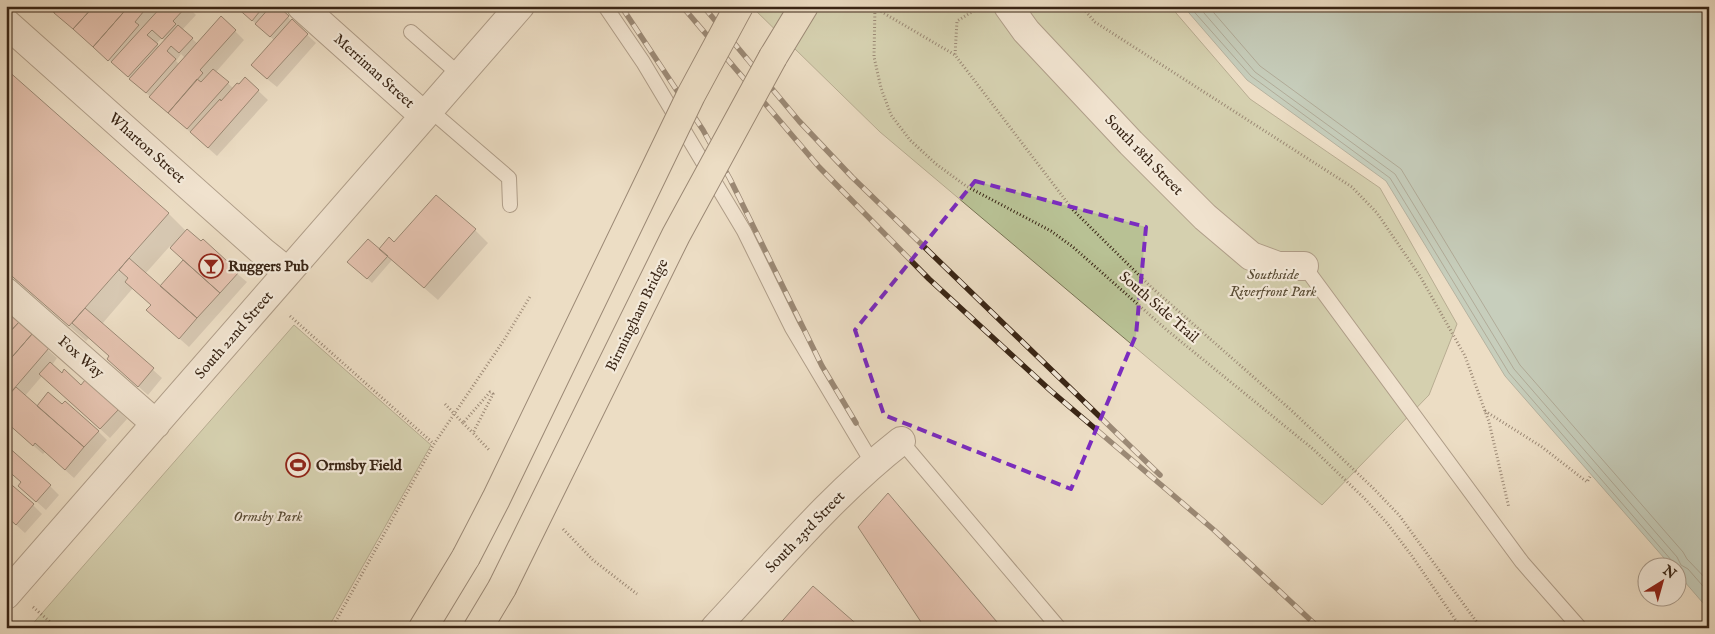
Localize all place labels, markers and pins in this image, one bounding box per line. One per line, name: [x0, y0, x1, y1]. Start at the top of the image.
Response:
bar icon: Ruggers Pub: [198, 253, 224, 279]
place label: Ruggers Pub: [228, 257, 309, 276]
sports icon: Ormsby Field: [285, 452, 311, 478]
place label: Ormsby Field: [316, 456, 403, 475]

